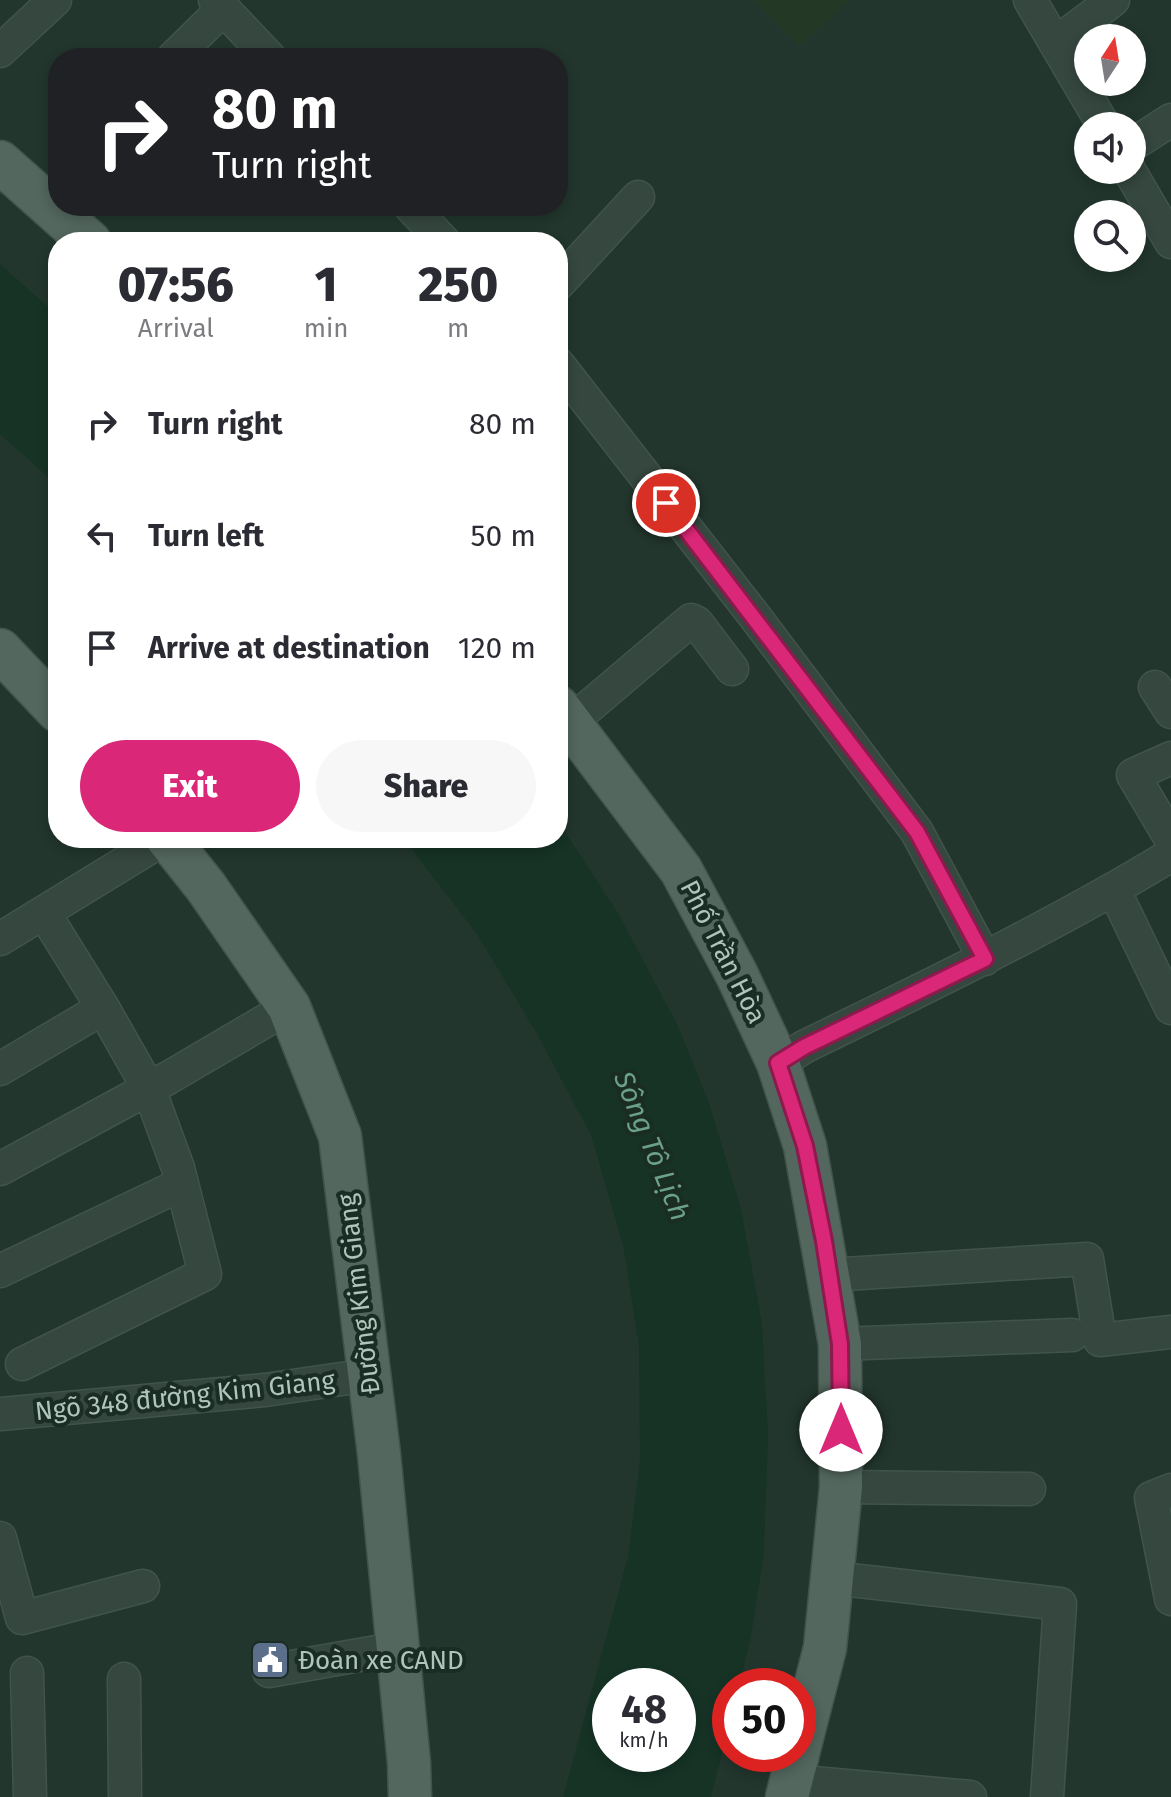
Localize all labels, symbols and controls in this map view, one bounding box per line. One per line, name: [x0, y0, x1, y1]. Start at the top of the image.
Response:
north arrow: [1074, 24, 1146, 96]
map controls: [1074, 24, 1146, 272]
text: 80 m: [212, 76, 338, 143]
icon: right: [80, 80, 184, 184]
button: sound: [1074, 112, 1146, 184]
text: Turn right: [212, 144, 372, 188]
button: search: [1074, 200, 1146, 272]
text: 07:56: [118, 256, 234, 314]
text: 1: [315, 256, 337, 314]
text: 250: [418, 256, 498, 314]
text: Arrival: [138, 313, 214, 344]
text: min: [304, 313, 349, 344]
text: m: [447, 313, 469, 344]
icon: right: [80, 402, 124, 446]
text: Turn right: [148, 406, 283, 442]
text: 80 m: [469, 406, 536, 442]
pin: [632, 469, 700, 537]
icon: arrive: [644, 481, 688, 525]
icon: left: [80, 514, 124, 558]
text: Turn left: [148, 518, 264, 554]
text: 50 m: [471, 518, 536, 554]
icon: arrive: [80, 626, 124, 670]
text: Arrive at destination: [148, 630, 430, 666]
text: 120 m: [458, 630, 536, 666]
button: Exit: [80, 740, 300, 832]
button: Share: [316, 740, 536, 832]
street label: Phố Trần Hòa: [674, 875, 772, 1029]
water label: Sông Tô Lịch: [607, 1066, 697, 1226]
street label: Đường Kim Giang: [331, 1192, 387, 1396]
street label: Ngõ 348 đường Kim Giang: [34, 1365, 337, 1427]
position arrow: [799, 1388, 883, 1472]
public building icon: Đoàn xe CAND: [249, 1639, 291, 1681]
place label: Đoàn xe CAND: [298, 1645, 464, 1676]
speed limit sign: 50: [712, 1668, 816, 1772]
text: 48: [621, 1686, 667, 1734]
text: km/h: [619, 1728, 669, 1752]

